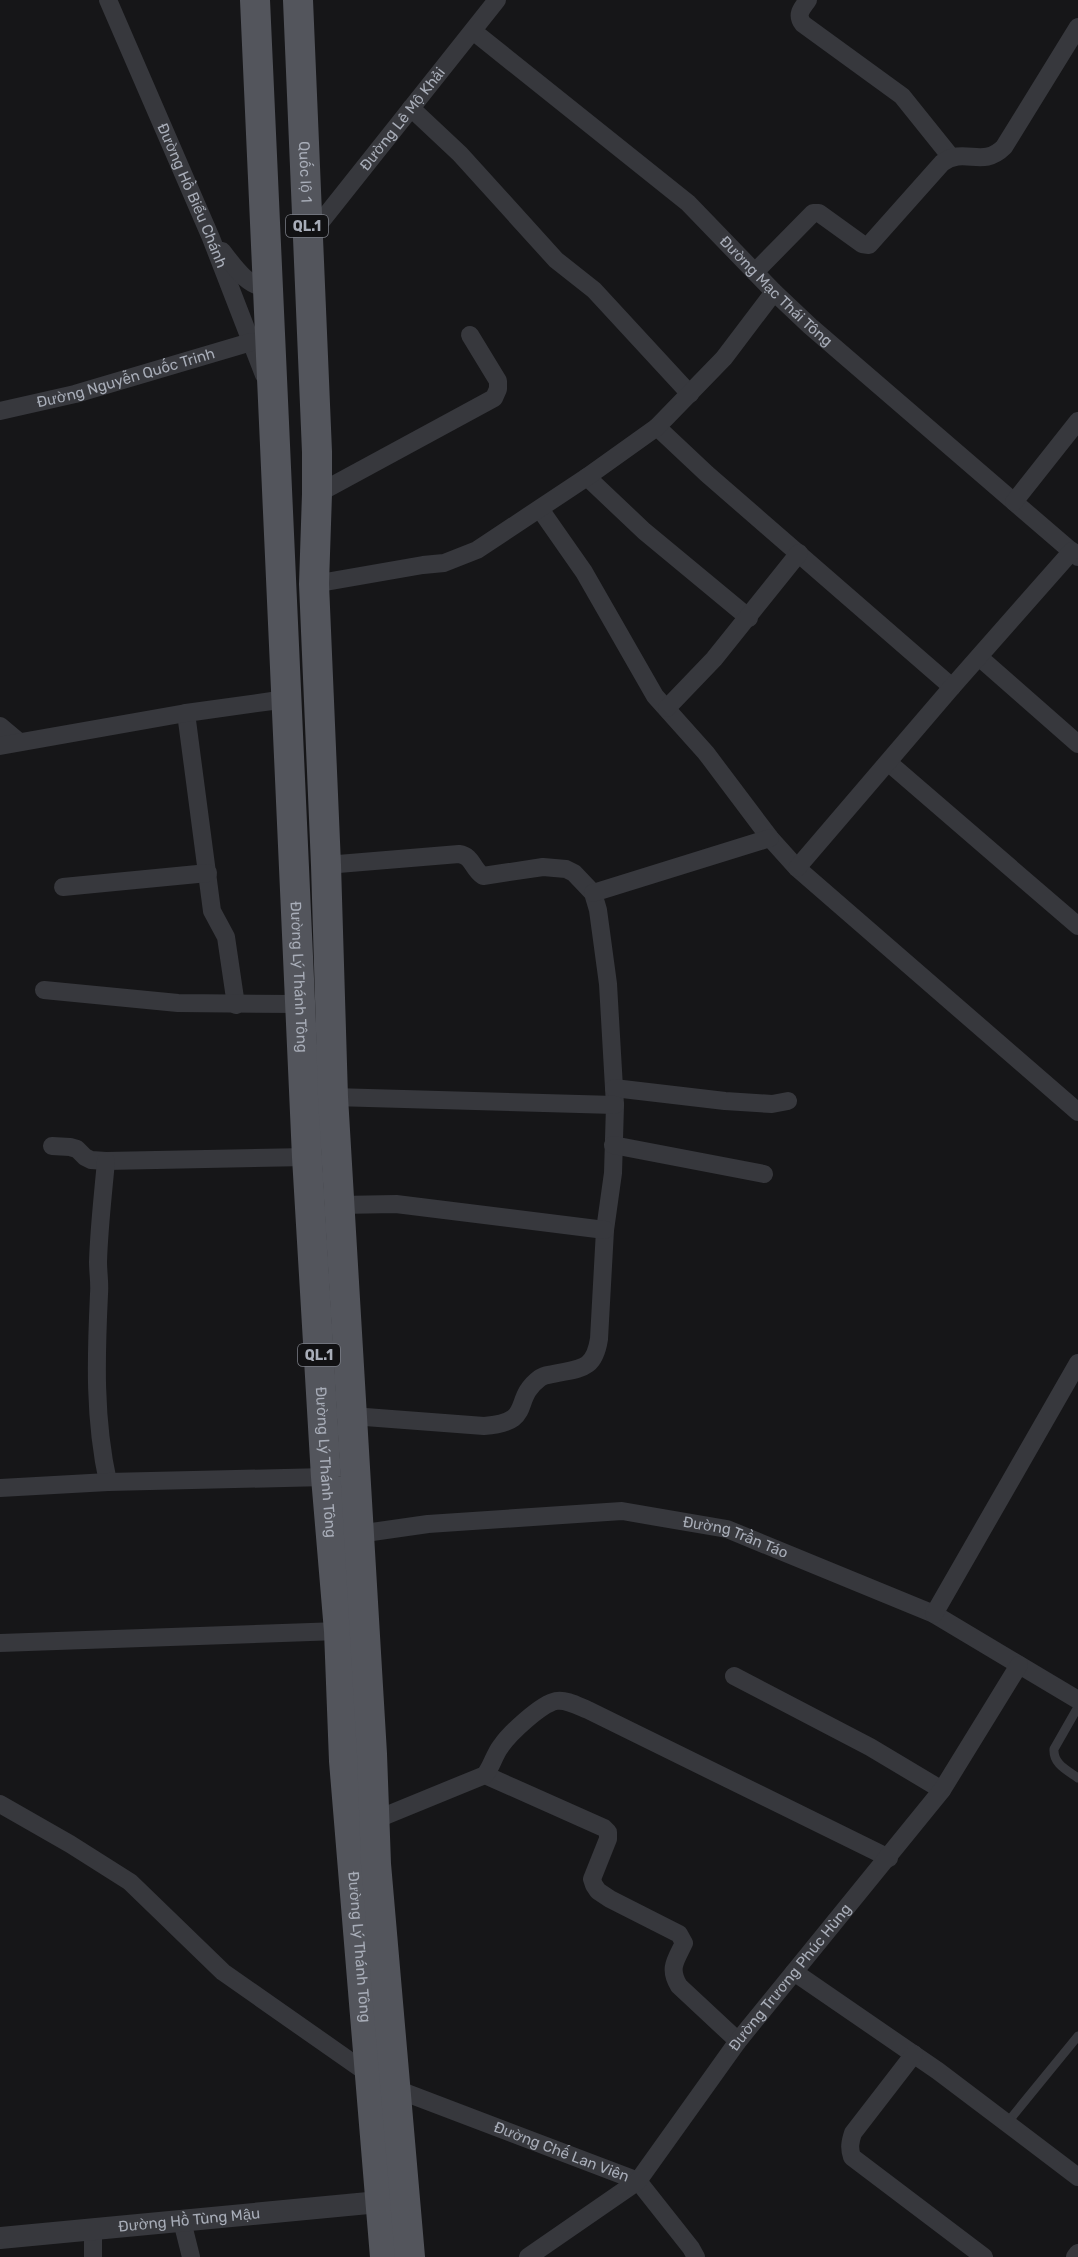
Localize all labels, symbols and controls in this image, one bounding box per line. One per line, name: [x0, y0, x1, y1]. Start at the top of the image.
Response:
street label: Đường Lê Mộ Khải: [356, 64, 449, 174]
street label: Đường Hồ Biểu Chánh: [153, 121, 231, 271]
street label: Quốc lộ 1: [295, 141, 316, 203]
road number: QL.1: [286, 215, 328, 237]
street label: Đường Mạc Thái Tông: [716, 232, 836, 350]
street label: Đường Nguyễn Quốc Trinh: [35, 344, 217, 411]
street label: Đường Lý Thánh Tông: [287, 901, 311, 1053]
road number: QL.1: [298, 1344, 340, 1366]
street label: Đường Lý Thánh Tông: [312, 1386, 340, 1539]
street label: Đường Trần Táo: [682, 1513, 791, 1562]
street label: Đường Lý Thánh Tông: [344, 1871, 375, 2023]
street label: Đường Trương Phúc Hùng: [725, 1900, 855, 2054]
street label: Đường Chế Lan Viên: [491, 2118, 632, 2186]
street label: Đường Hồ Tùng Mậu: [117, 2204, 261, 2236]

